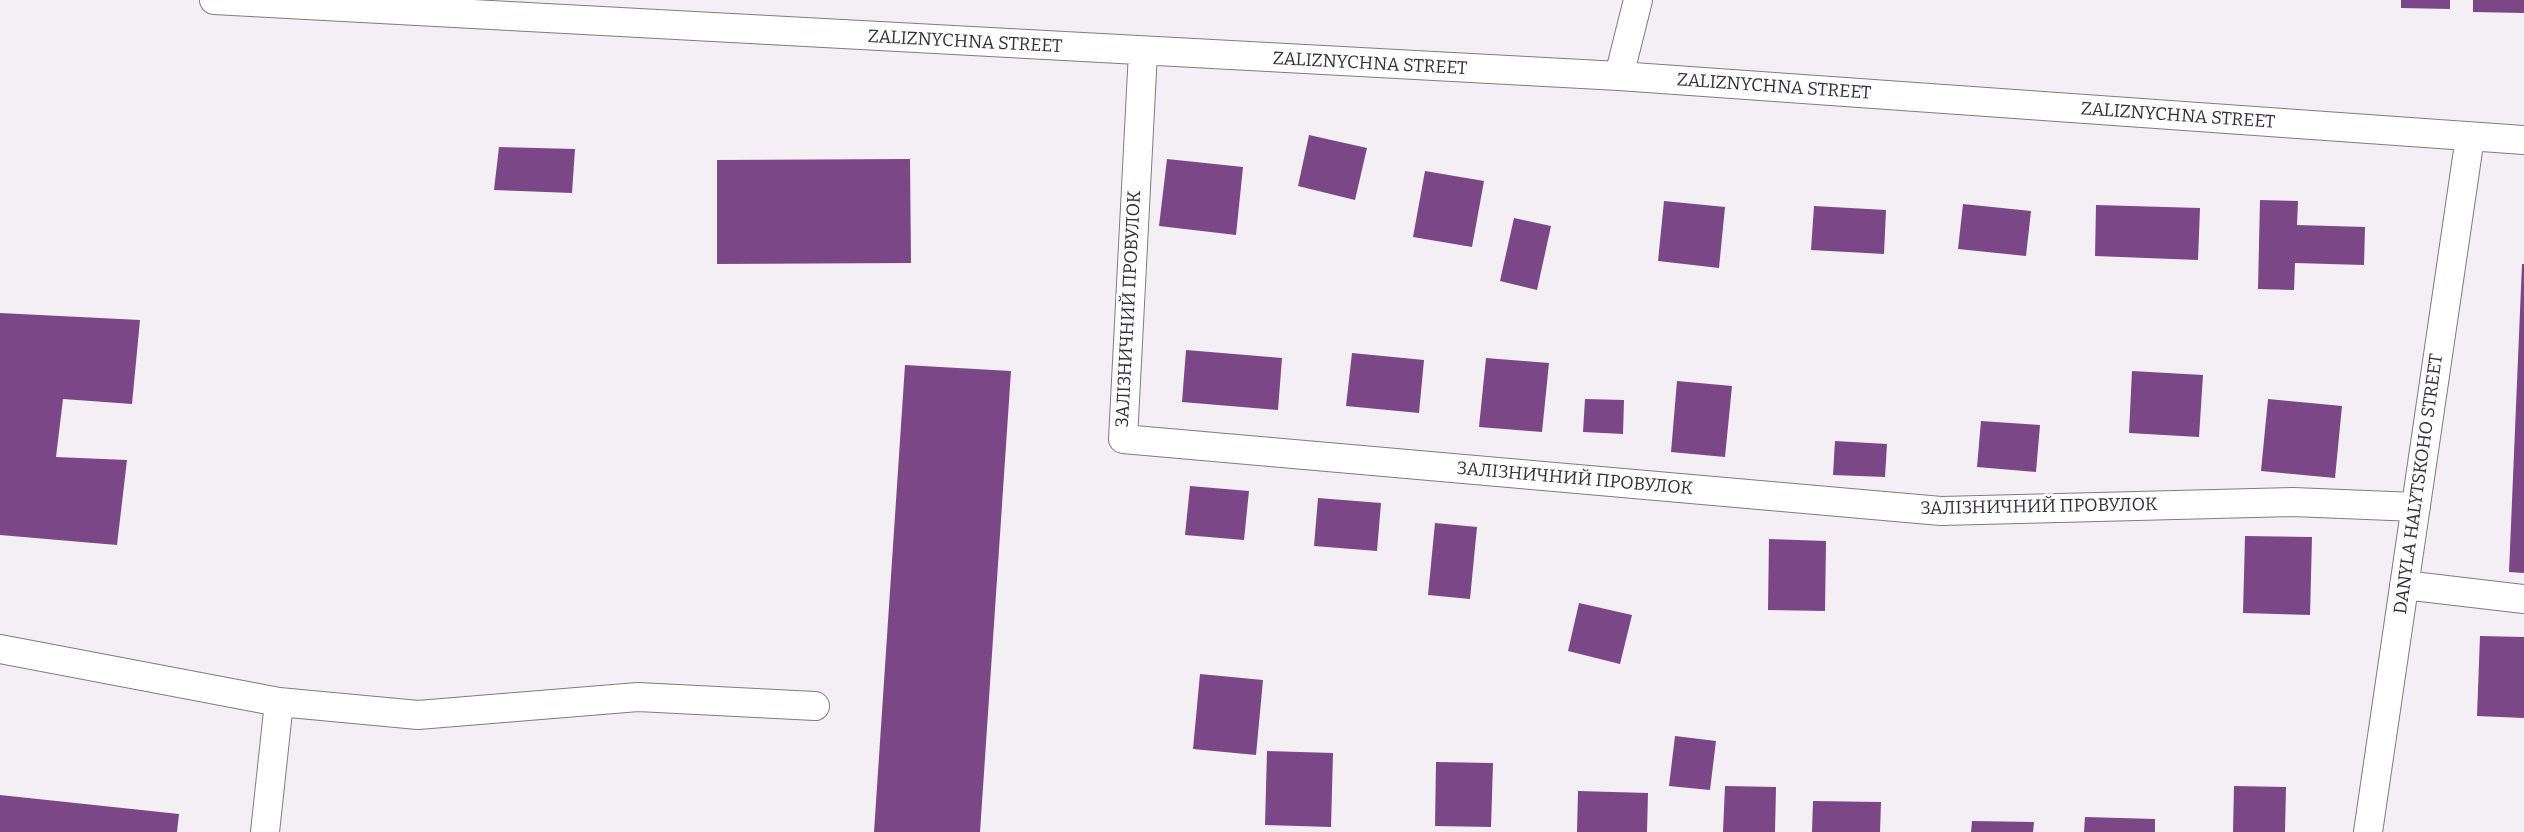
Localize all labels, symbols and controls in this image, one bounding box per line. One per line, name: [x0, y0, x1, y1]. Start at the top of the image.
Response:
street label: ZALIZNYCHNA STREET: [867, 26, 1063, 58]
street label: ZALIZNYCHNA STREET: [1272, 48, 1468, 80]
street label: ZALIZNYCHNA STREET: [1676, 69, 1872, 105]
street label: ZALIZNYCHNA STREET: [2080, 98, 2276, 134]
street label: ЗАЛІЗНИЧНИЙ ПРОВУЛОК: [1112, 190, 1146, 428]
street label: DANYLA HALYTSKOHO STREET: [2390, 352, 2448, 616]
street label: ЗАЛІЗНИЧНИЙ ПРОВУЛОК: [1456, 458, 1694, 500]
street label: ЗАЛІЗНИЧНИЙ ПРОВУЛОК: [1920, 494, 2158, 520]

